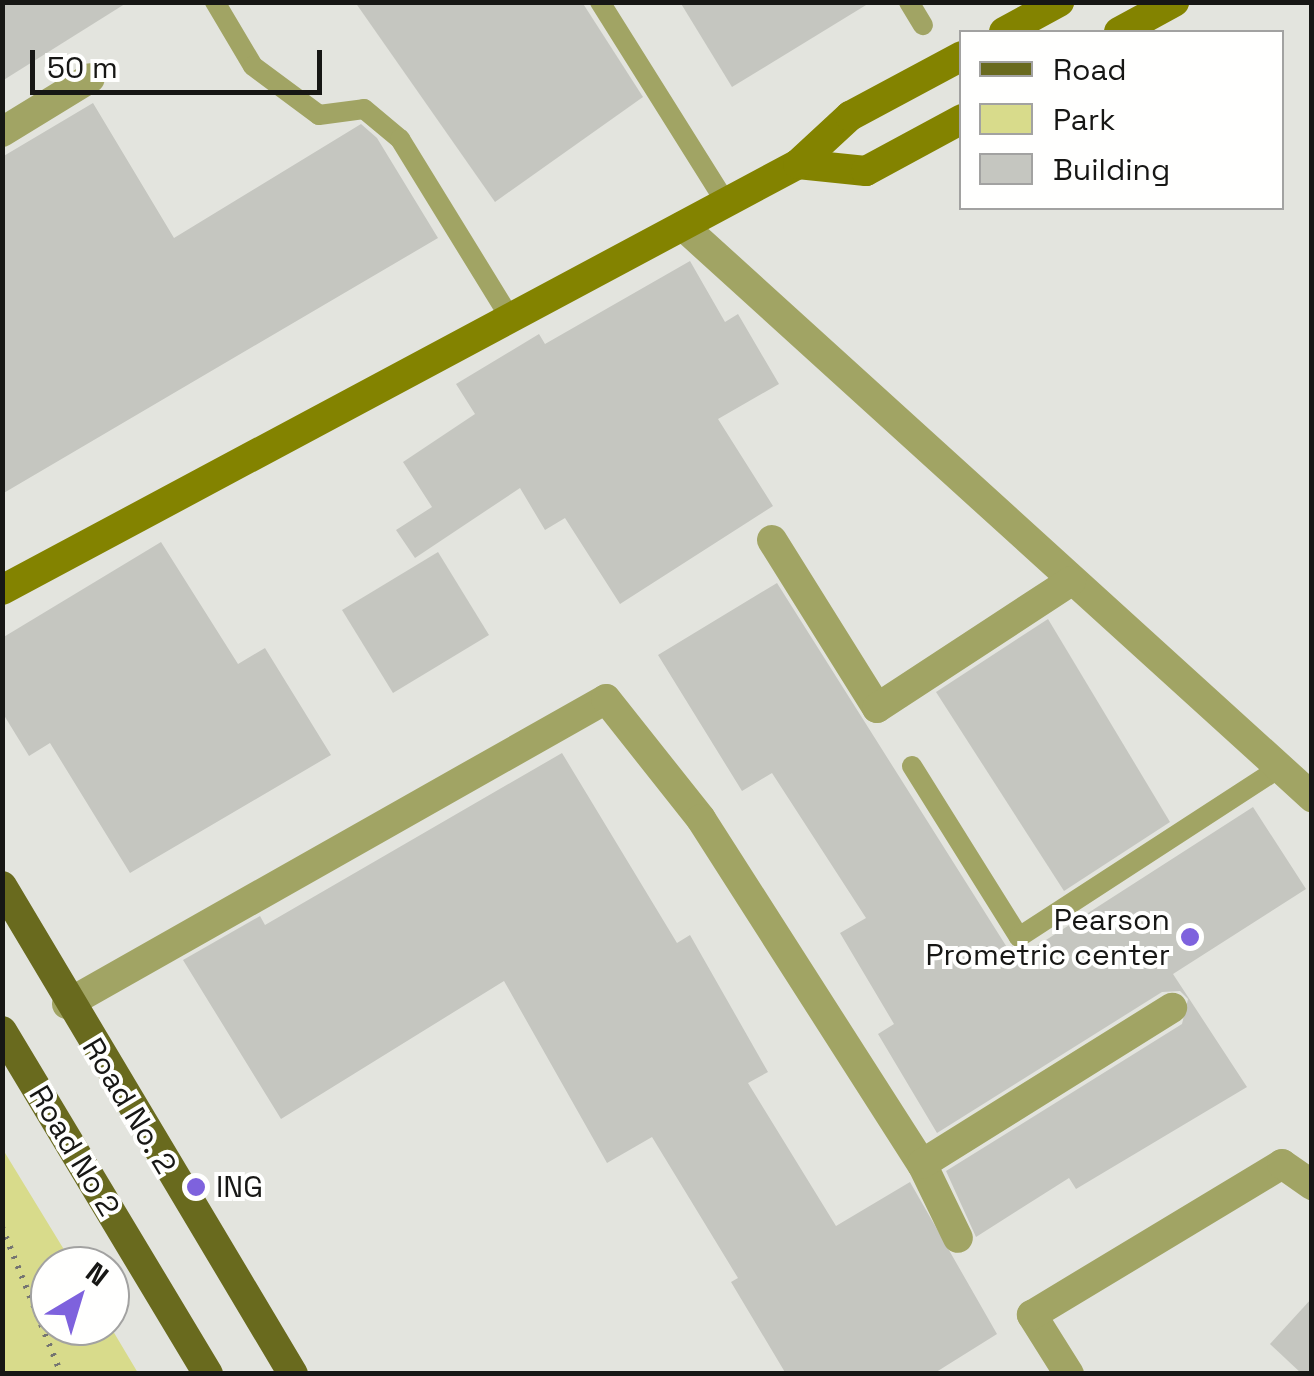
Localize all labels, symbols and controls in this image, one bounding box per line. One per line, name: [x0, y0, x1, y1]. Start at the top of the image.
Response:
scale bar: [35, 30, 328, 92]
legend: [959, 30, 1284, 210]
text: 50 m: [47, 48, 118, 87]
text: Road: [1053, 50, 1127, 89]
text: Park: [1053, 100, 1115, 139]
text: Building: [1053, 150, 1170, 189]
place label: Pearson Prometric center: [926, 902, 1170, 972]
marker: Pearson Prometric center: [1179, 926, 1201, 948]
street label: Road No. 2: [74, 1031, 184, 1181]
street label: Road No 2: [21, 1079, 127, 1223]
place label: ING: [216, 1169, 263, 1205]
marker: ING: [185, 1176, 207, 1198]
north arrow: [30, 1246, 130, 1346]
text: N: [79, 1254, 116, 1294]

